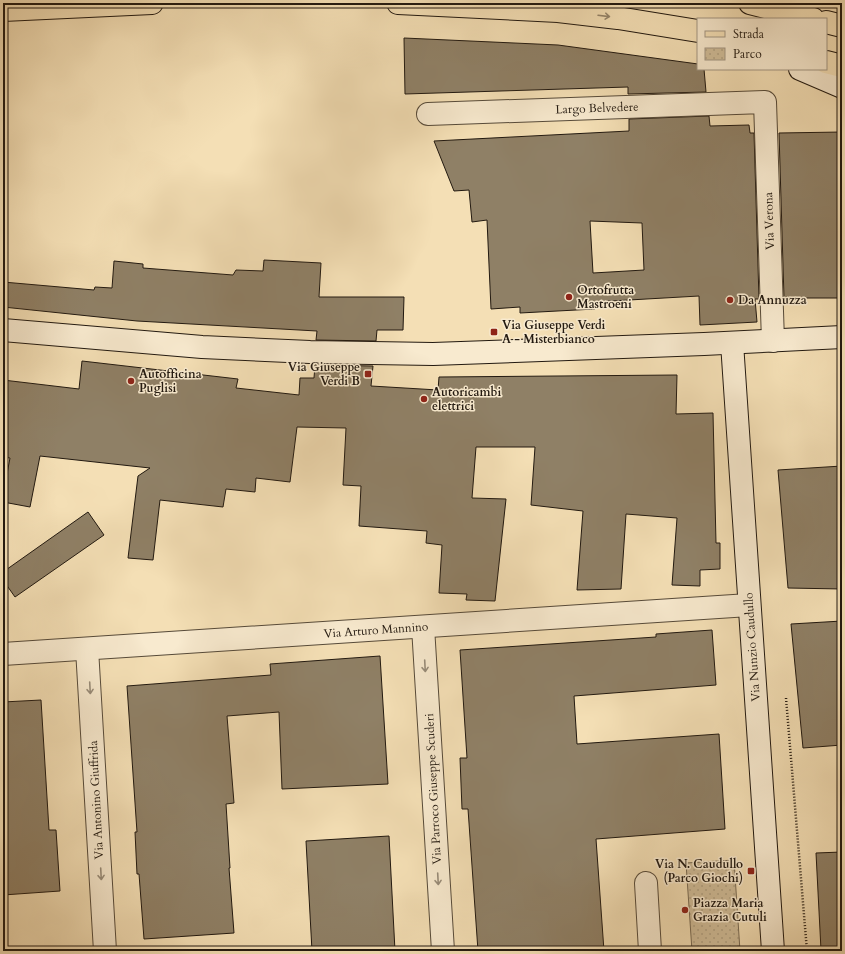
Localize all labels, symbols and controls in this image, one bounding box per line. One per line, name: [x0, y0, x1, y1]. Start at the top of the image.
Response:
one-way arrow: [597, 13, 610, 20]
legend: [697, 18, 827, 70]
text: Strada: [733, 26, 765, 42]
text: Parco: [733, 46, 762, 62]
street label: Largo Belvedere: [555, 99, 639, 117]
street label: Via Verona: [760, 191, 778, 250]
place label: Ortofrutta Mastroeni: [577, 282, 634, 312]
marker: Ortofrutta Mastroeni: [564, 292, 574, 302]
place label: Da Annuzza: [738, 292, 807, 308]
marker: Da Annuzza: [725, 295, 735, 305]
place label: Via Giuseppe Verdi A - Misterbianco: [502, 317, 606, 347]
marker: Via Giuseppe Verdi A - Misterbianco: [489, 327, 499, 337]
place label: Via Giuseppe Verdi B: [288, 359, 360, 389]
place label: Autofficina Puglisi: [139, 366, 202, 396]
marker: Via Giuseppe Verdi B: [363, 369, 373, 379]
marker: Autofficina Puglisi: [126, 376, 136, 386]
place label: Autoricambi elettrici: [432, 384, 502, 414]
marker: Autoricambi elettrici: [419, 394, 429, 404]
street label: Via Nunzio Caudullo: [740, 591, 764, 702]
street label: Via Arturo Mannino: [323, 618, 429, 642]
one-way arrow: [422, 659, 429, 672]
one-way arrow: [86, 681, 93, 694]
street label: Via Parroco Giuseppe Scuderi: [421, 712, 445, 865]
street label: Via Antonino Giuffrida: [85, 739, 107, 860]
place label: Via N. Caudullo (Parco Giochi): [655, 856, 743, 886]
marker: Via N. Caudullo (Parco Giochi): [746, 866, 756, 876]
one-way arrow: [97, 867, 104, 880]
one-way arrow: [435, 872, 442, 885]
place label: Piazza Maria Grazia Cutuli: [693, 895, 767, 925]
marker: Piazza Maria Grazia Cutuli: [680, 905, 690, 915]

